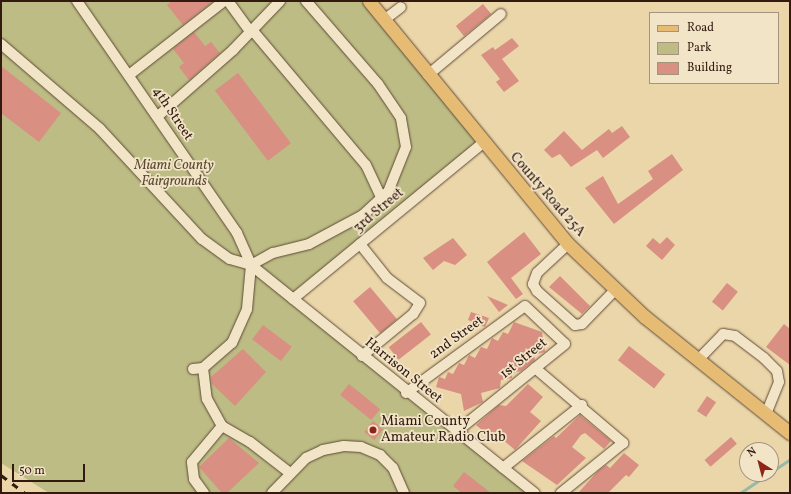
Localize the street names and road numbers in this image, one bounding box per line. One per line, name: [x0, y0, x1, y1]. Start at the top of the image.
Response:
street label: 4th Street: [148, 84, 196, 144]
street label: County Road 25A: [506, 149, 588, 241]
street label: 3rd Street: [350, 185, 408, 237]
street label: 2nd Street: [426, 313, 488, 363]
street label: Harrison Street: [361, 335, 445, 407]
street label: 1st Street: [497, 335, 551, 383]

